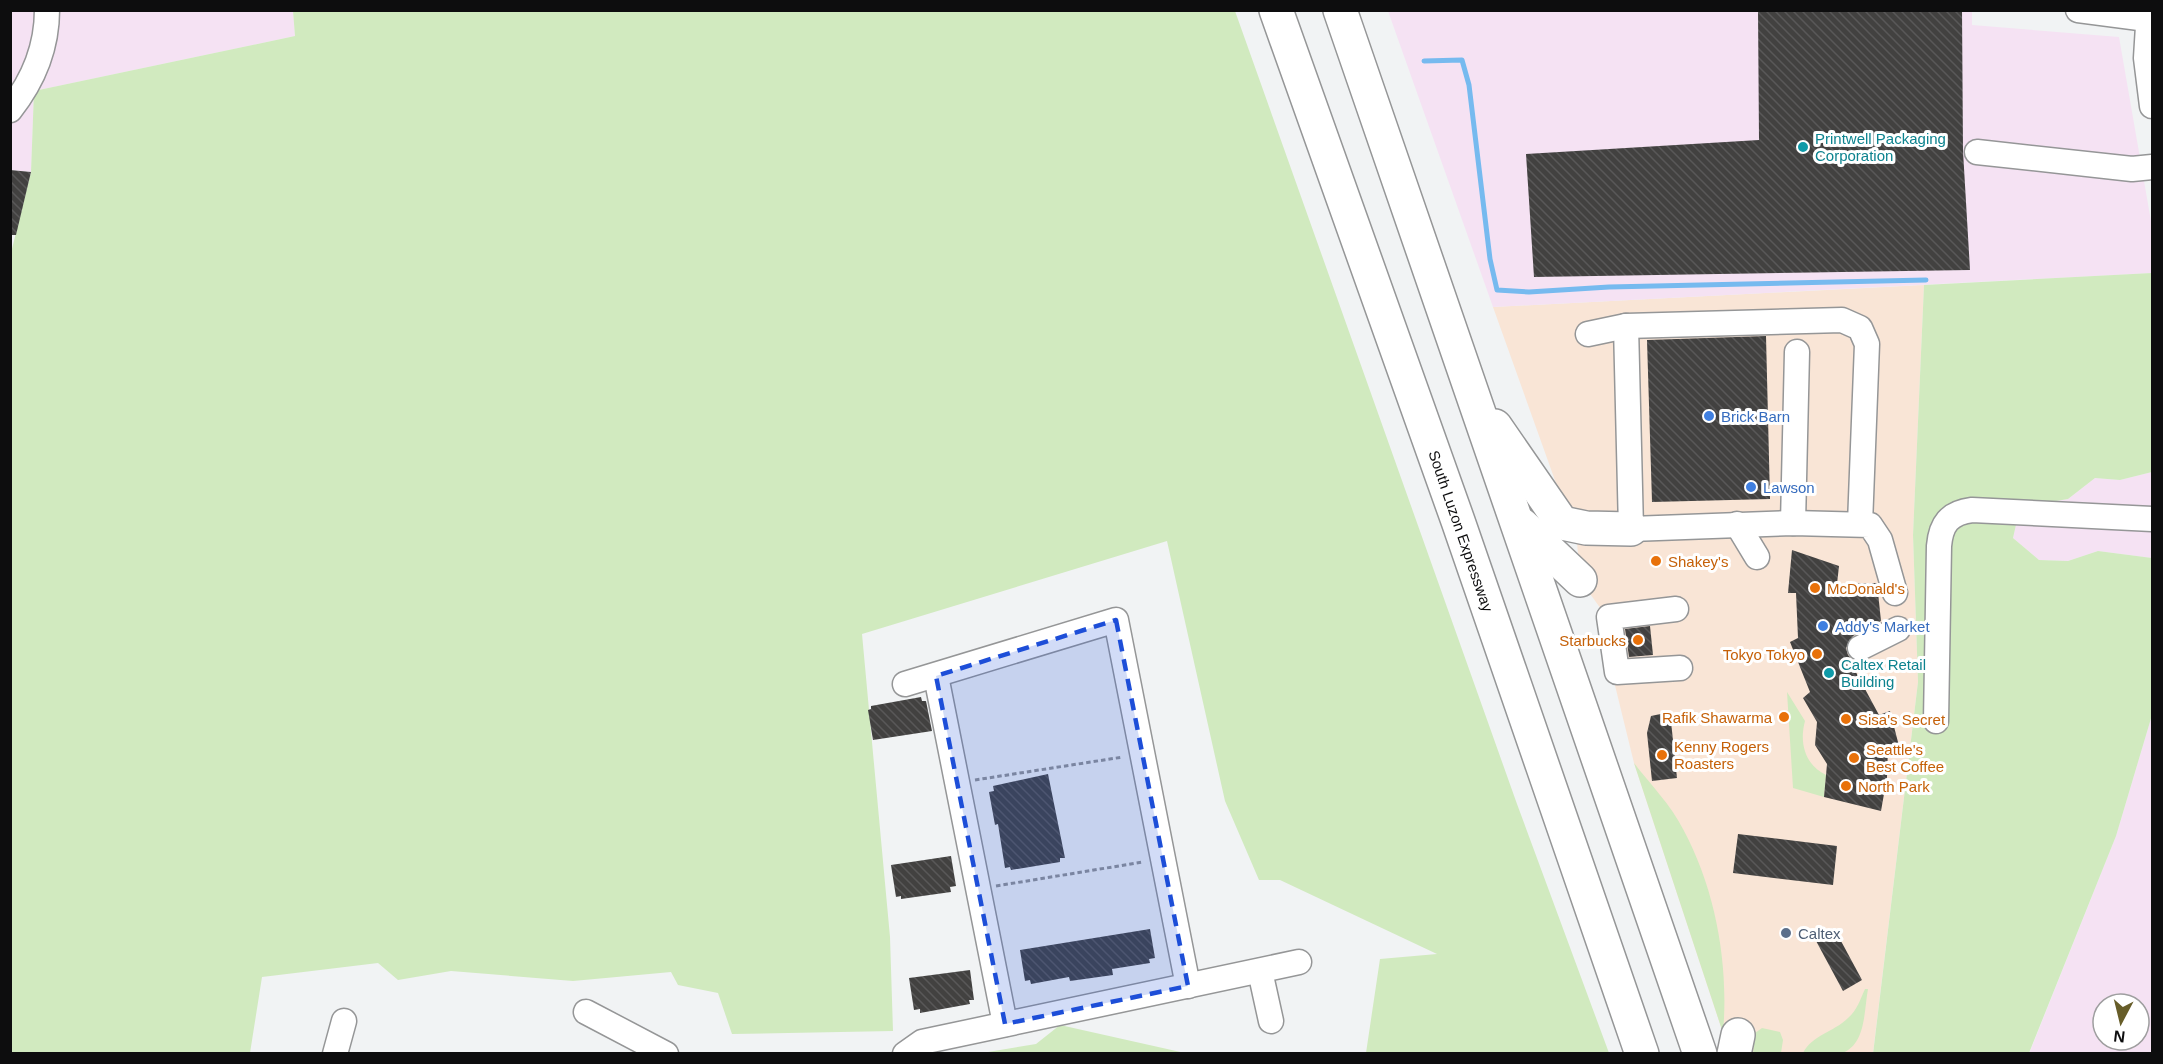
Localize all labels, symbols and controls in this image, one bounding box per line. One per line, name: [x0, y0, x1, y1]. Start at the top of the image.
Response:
place label: Printwell Packaging Corporation: [1815, 130, 1946, 164]
marker: Printwell Packaging Corporation: [1796, 140, 1810, 154]
place label: Brick Barn: [1721, 408, 1790, 425]
marker: Brick Barn: [1702, 409, 1716, 423]
street label: South Luzon Expressway: [1425, 448, 1497, 614]
place label: Lawson: [1763, 479, 1815, 496]
marker: Lawson: [1744, 480, 1758, 494]
place label: Shakey's: [1668, 553, 1728, 570]
marker: Shakey's: [1649, 554, 1663, 568]
place label: McDonald's: [1827, 580, 1905, 597]
marker: McDonald's: [1808, 581, 1822, 595]
place label: Addy's Market: [1835, 618, 1930, 635]
marker: Addy's Market: [1816, 619, 1830, 633]
place label: Starbucks: [1559, 632, 1626, 649]
marker: Starbucks: [1631, 633, 1645, 647]
place label: Tokyo Tokyo: [1723, 646, 1805, 663]
marker: Tokyo Tokyo: [1810, 647, 1824, 661]
place label: Caltex Retail Building: [1841, 656, 1926, 690]
marker: Caltex Retail Building: [1822, 666, 1836, 680]
place label: Rafik Shawarma: [1662, 709, 1773, 726]
marker: Rafik Shawarma: [1777, 710, 1791, 724]
place label: Sisa's Secret: [1858, 711, 1946, 728]
marker: Sisa's Secret: [1839, 712, 1853, 726]
place label: Kenny Rogers Roasters: [1674, 738, 1769, 772]
place label: Seattle's Best Coffee: [1866, 741, 1944, 775]
marker: Kenny Rogers Roasters: [1655, 748, 1669, 762]
marker: Seattle's Best Coffee: [1847, 751, 1861, 765]
place label: North Park: [1858, 778, 1930, 795]
marker: North Park: [1839, 779, 1853, 793]
place label: Caltex: [1798, 925, 1841, 942]
marker: Caltex: [1779, 926, 1793, 940]
north arrow: [2091, 992, 2151, 1052]
text: N: [2112, 1027, 2126, 1046]

